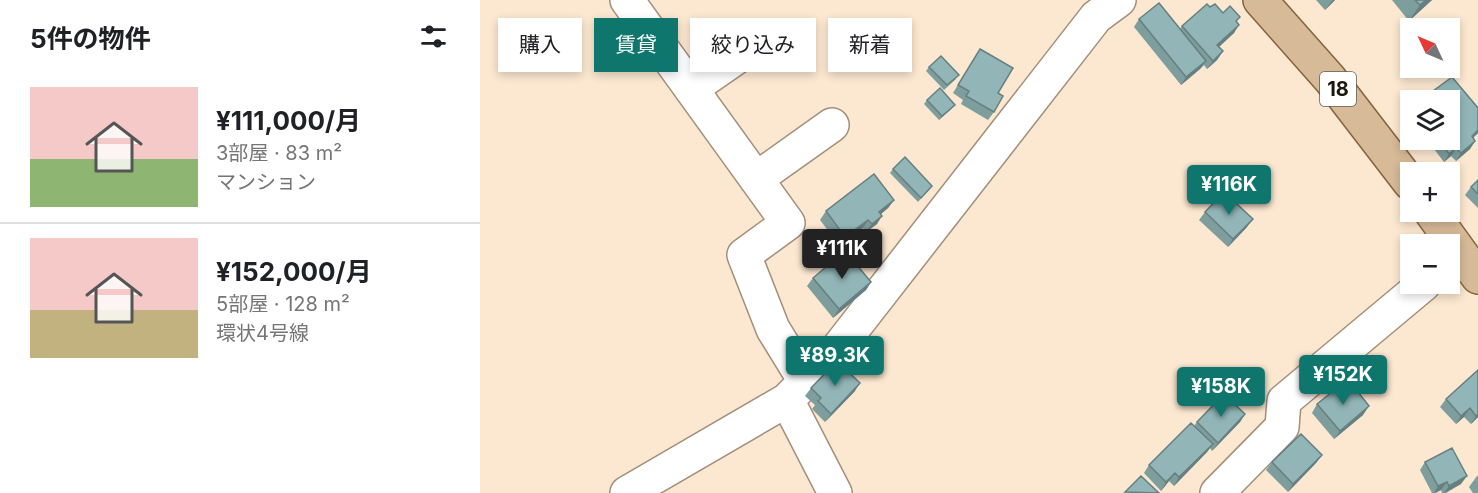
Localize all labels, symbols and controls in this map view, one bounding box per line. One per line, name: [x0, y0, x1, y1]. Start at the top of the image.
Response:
chip: 購入: [498, 18, 582, 72]
chip: 賃貸: [594, 18, 678, 72]
chip: 絞り込み: [690, 18, 816, 72]
chip: 新着: [828, 18, 912, 72]
north arrow: [1400, 18, 1460, 78]
map controls: [1400, 18, 1460, 294]
icon: filters: [417, 20, 450, 53]
text: 5件の物件: [30, 23, 151, 54]
road number: 18: [1320, 72, 1356, 106]
button: layers: [1400, 90, 1460, 150]
text: ¥111,000/月: [216, 105, 361, 136]
icon: home: [78, 111, 150, 183]
text: 3部屋 · 83 m²: [216, 141, 342, 165]
button: +: [1400, 162, 1460, 222]
pin: ¥116K: [1187, 165, 1271, 216]
text: マンション: [216, 170, 316, 194]
text: ¥116K: [1201, 172, 1257, 196]
pin: ¥111K: [800, 229, 884, 280]
button: −: [1400, 234, 1460, 294]
text: ¥111K: [816, 236, 868, 260]
text: ¥152,000/月: [216, 256, 372, 287]
icon: home: [78, 262, 150, 334]
text: 5部屋 · 128 m²: [216, 292, 350, 316]
text: 環状4号線: [216, 321, 309, 345]
pin: ¥89.3K: [786, 336, 884, 387]
text: ¥89.3K: [800, 343, 870, 367]
pin: ¥152K: [1301, 355, 1385, 406]
text: ¥152K: [1313, 362, 1373, 386]
pin: ¥158K: [1179, 367, 1263, 418]
text: ¥158K: [1191, 374, 1251, 398]

